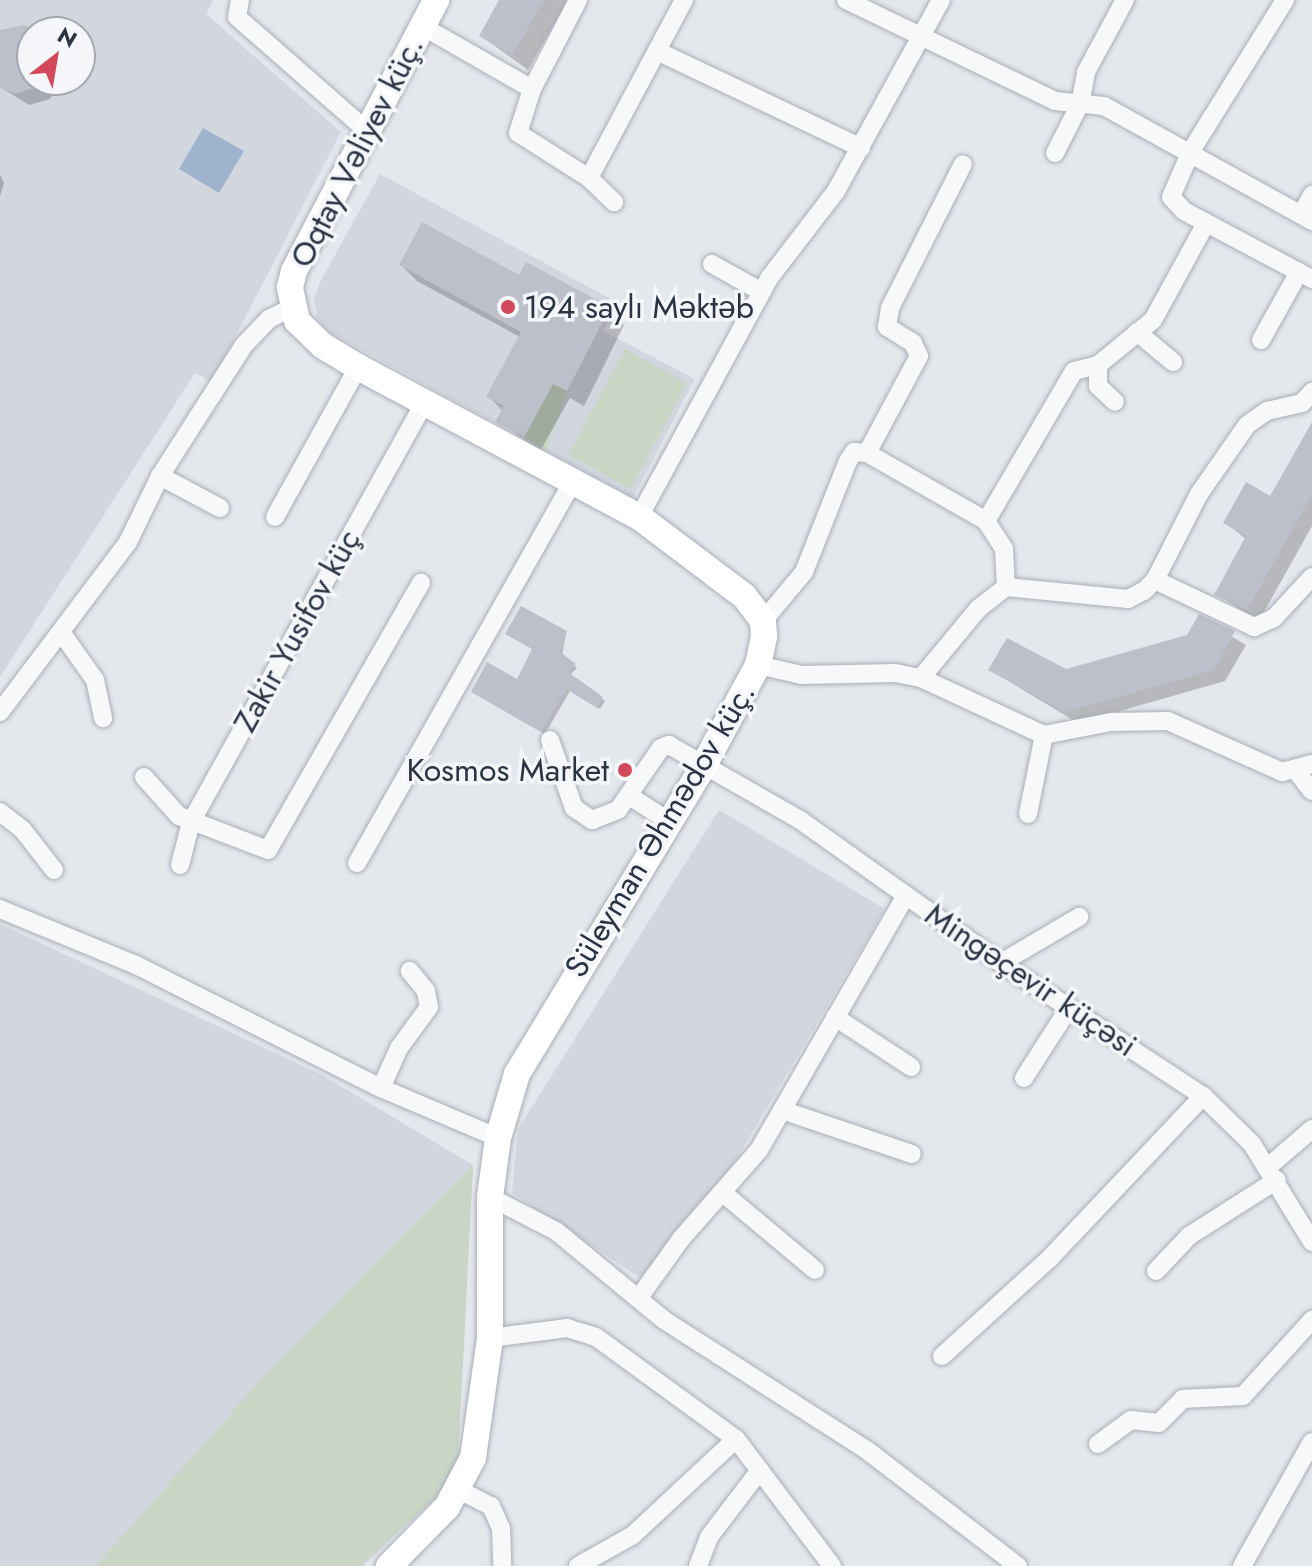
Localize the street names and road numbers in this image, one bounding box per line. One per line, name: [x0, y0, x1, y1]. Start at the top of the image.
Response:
street label: Oqtay Vəliyev küç.: [282, 30, 432, 274]
street label: Zakir Yusifov küç: [226, 523, 368, 739]
street label: Süleyman Əhmədov küç.: [557, 676, 763, 984]
street label: Mingəçevir küçəsi: [918, 895, 1144, 1065]

